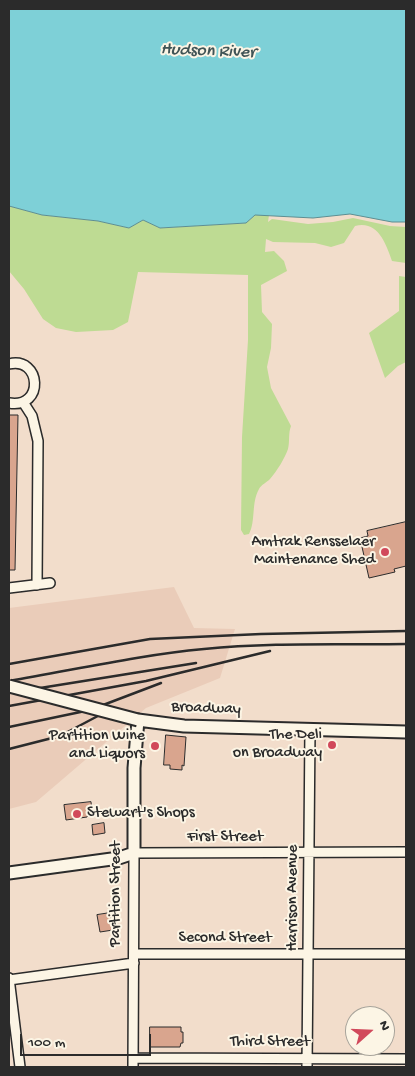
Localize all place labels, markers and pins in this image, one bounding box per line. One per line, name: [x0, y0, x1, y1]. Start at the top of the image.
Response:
place label: Amtrak Rensselaer Maintenance Shed: [252, 533, 375, 571]
marker: Amtrak Rensselaer Maintenance Shed: [379, 546, 391, 558]
place label: The Deli on Broadway: [233, 726, 322, 764]
place label: Partition Wine and Liquors: [49, 727, 145, 765]
marker: The Deli on Broadway: [326, 739, 338, 751]
marker: Partition Wine and Liquors: [149, 740, 161, 752]
place label: Stewart's Shops: [87, 804, 195, 824]
marker: Stewart's Shops: [71, 808, 83, 820]

